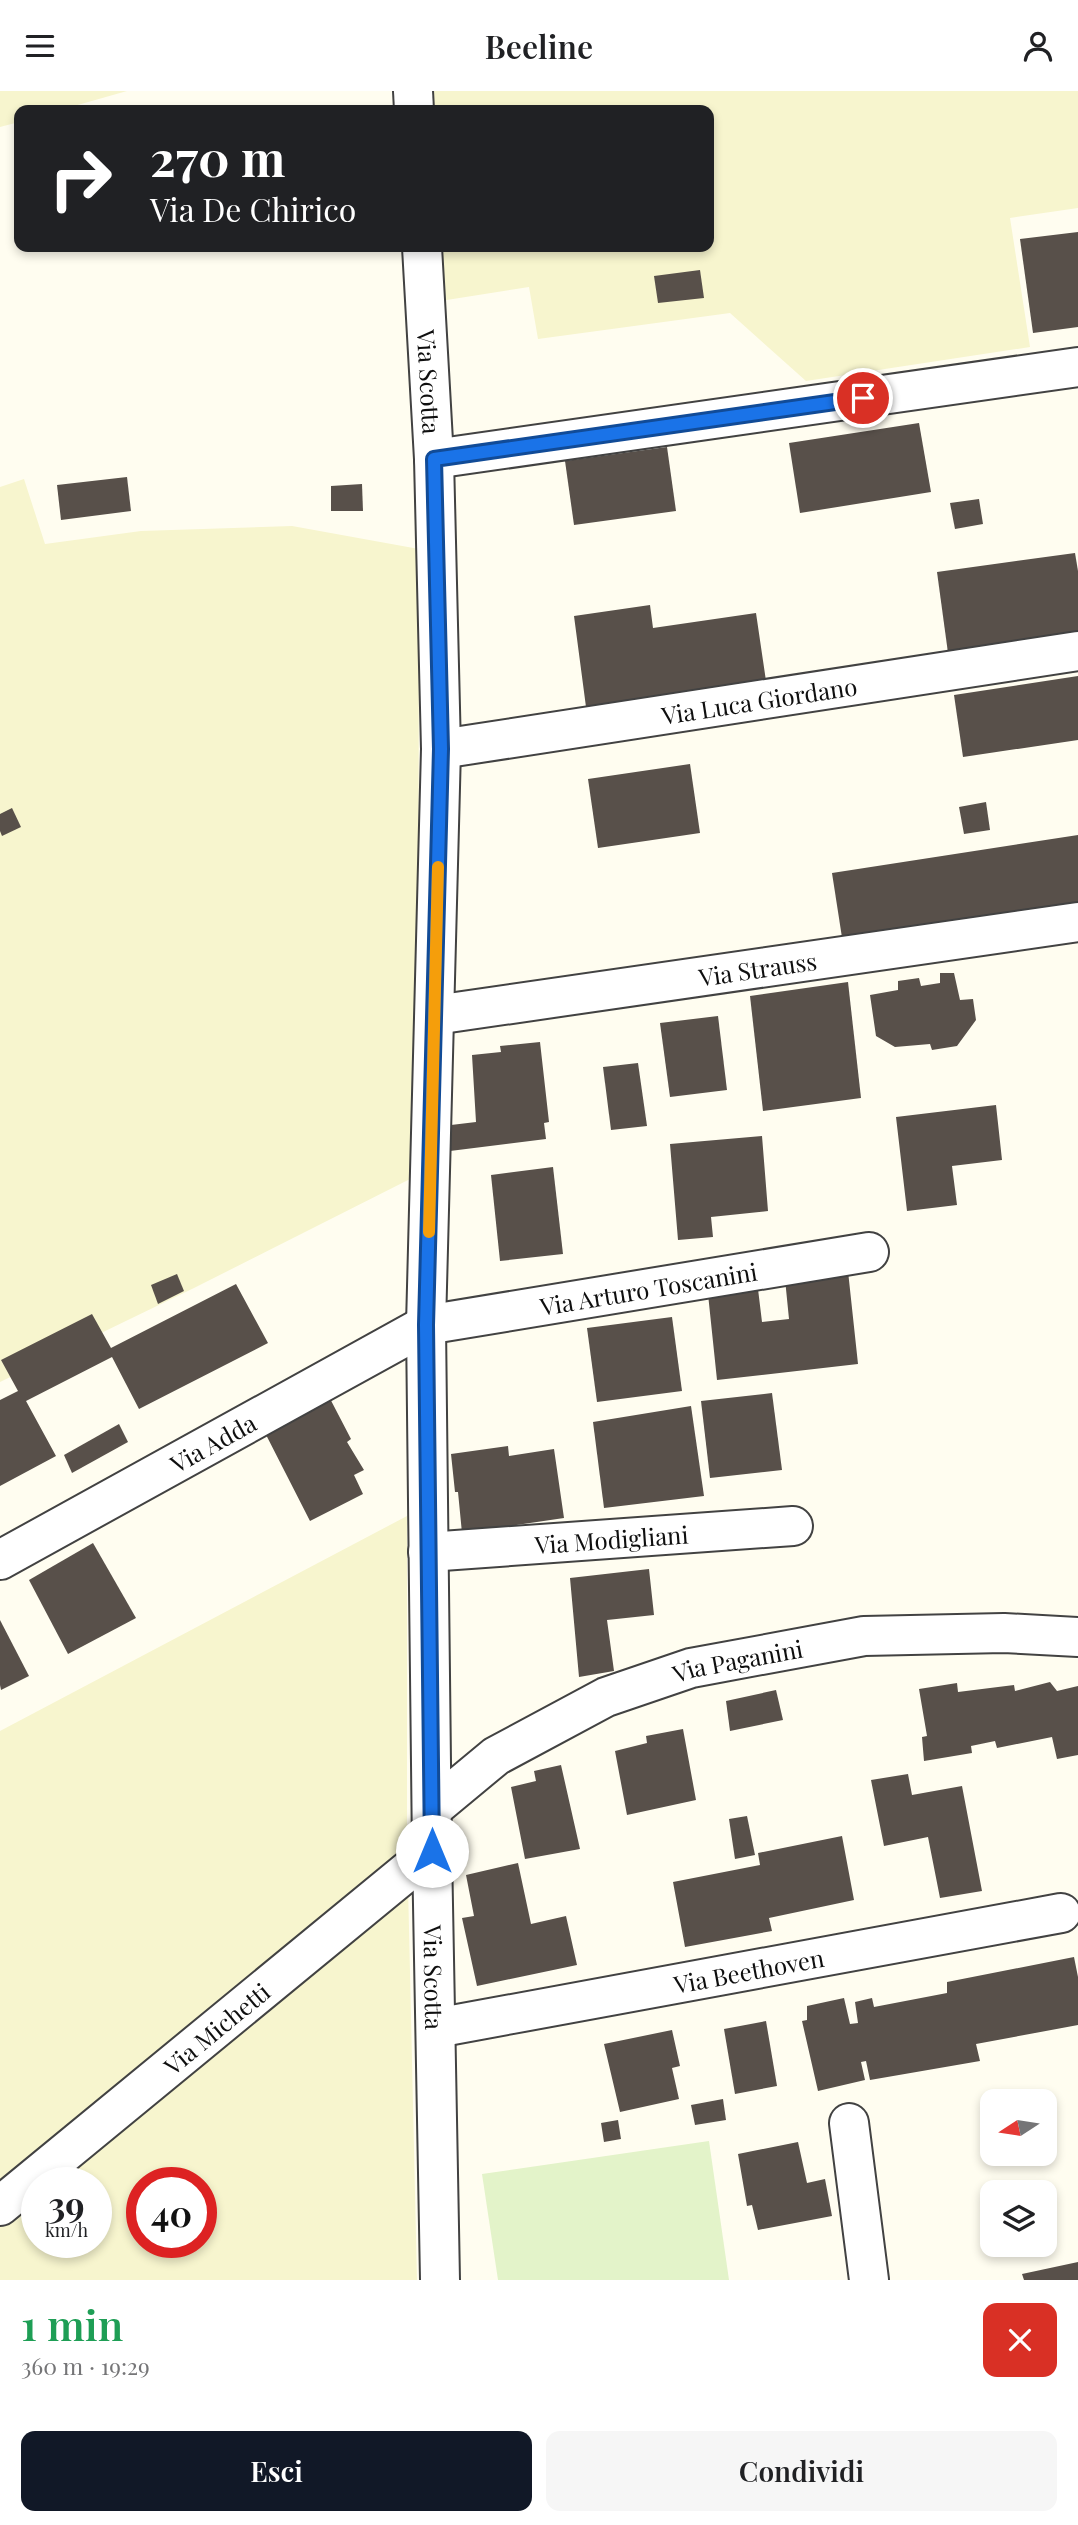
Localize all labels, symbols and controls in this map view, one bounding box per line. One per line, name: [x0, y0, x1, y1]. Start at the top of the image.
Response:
text: Beeline: [485, 24, 593, 67]
icon: menu: [21, 27, 59, 65]
icon: person: [1019, 27, 1057, 65]
text: 270 m: [150, 124, 285, 189]
icon: right: [35, 133, 126, 224]
text: Via De Chirico: [150, 187, 356, 230]
street label: Via Scotta: [411, 327, 449, 435]
pin: [833, 368, 893, 428]
icon: arrive: [844, 379, 882, 417]
street label: Via Luca Giordano: [658, 669, 859, 731]
street label: Via Strauss: [696, 944, 819, 993]
street label: Via Arturo Toscanini: [537, 1255, 759, 1322]
street label: Via Adda: [163, 1406, 261, 1480]
street label: Via Modigliani: [533, 1518, 689, 1560]
street label: Via Paganini: [667, 1632, 805, 1690]
position arrow: [395, 1814, 469, 1888]
street label: Via Scotta: [417, 1924, 451, 2030]
street label: Via Beethoven: [670, 1941, 826, 2000]
street label: Via Michetti: [156, 1975, 276, 2082]
north arrow: [980, 2089, 1057, 2167]
map controls: [980, 2089, 1057, 2257]
speed limit sign: 40: [126, 2167, 217, 2258]
text: 39: [48, 2180, 85, 2227]
button: layers: [980, 2180, 1057, 2257]
text: km/h: [45, 2218, 88, 2242]
text: 1 min: [21, 2296, 123, 2352]
button: close: [983, 2303, 1057, 2377]
text: 360 m · 19:29: [21, 2350, 150, 2381]
button: Esci: [21, 2431, 532, 2511]
button: Condividi: [546, 2431, 1057, 2511]

